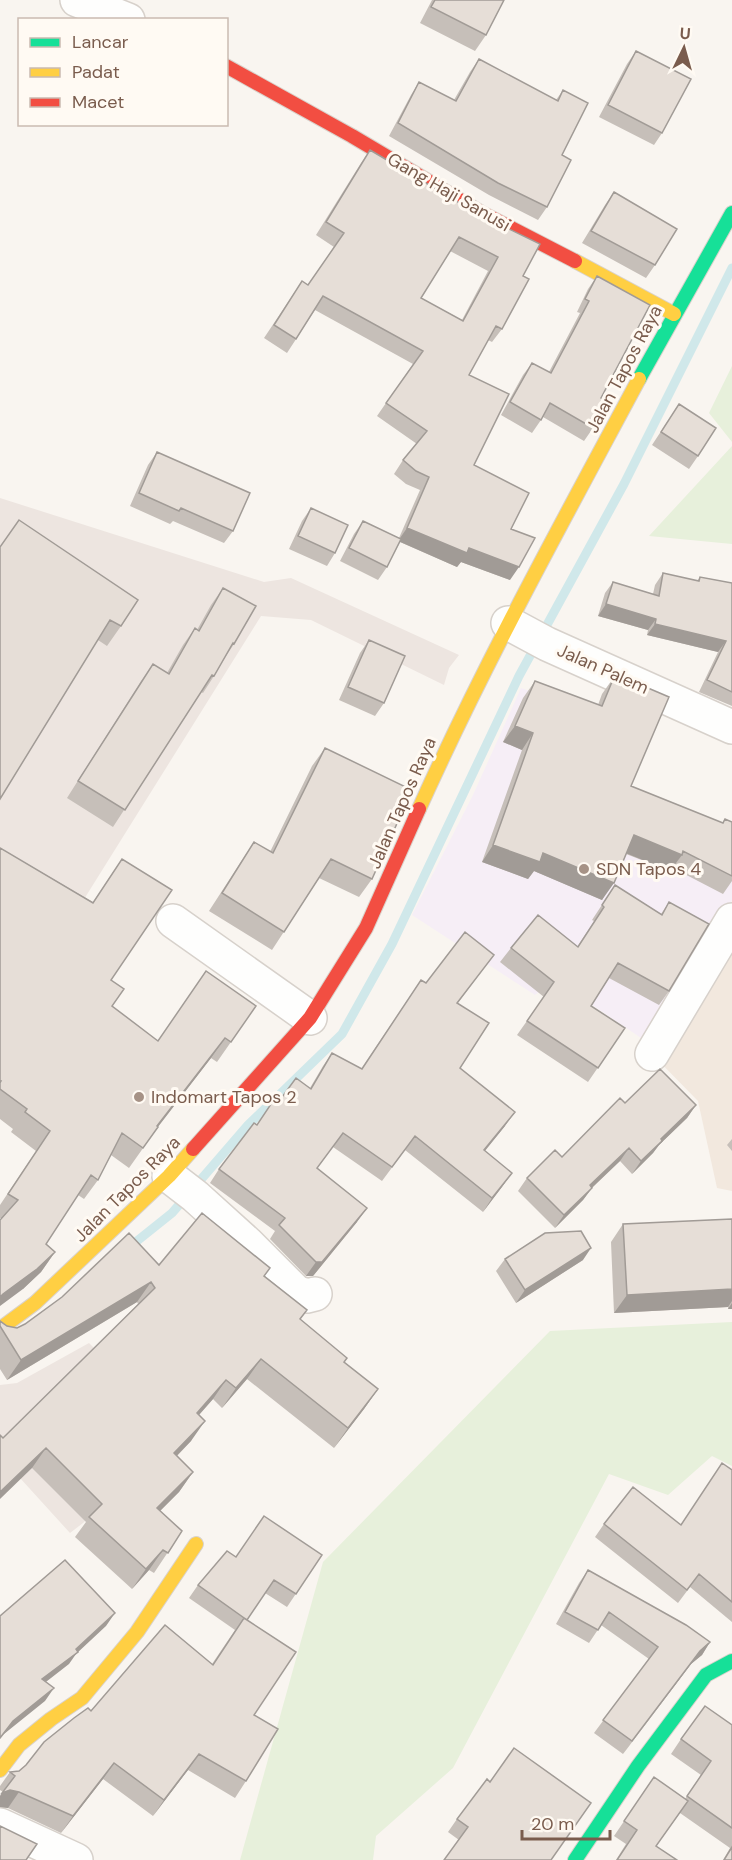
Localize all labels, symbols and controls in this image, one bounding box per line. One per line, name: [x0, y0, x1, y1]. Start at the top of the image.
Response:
legend: [18, 18, 228, 126]
north arrow: [654, 18, 714, 78]
text: U: [679, 23, 692, 44]
text: Lancar: [72, 30, 129, 54]
text: Padat: [72, 60, 120, 84]
text: Macet: [72, 90, 124, 114]
street label: Gang Haji Sanusi: [383, 147, 515, 237]
street label: Jalan Tapos Raya: [580, 301, 668, 437]
street label: Jalan Palem: [553, 638, 653, 700]
street label: Jalan Tapos Raya: [362, 734, 442, 872]
place label: SDN Tapos 4: [596, 857, 701, 881]
marker: SDN Tapos 4: [577, 862, 591, 876]
place label: Indomart Tapos 2: [151, 1085, 297, 1109]
marker: Indomart Tapos 2: [132, 1090, 146, 1104]
street label: Jalan Tapos Raya: [69, 1131, 185, 1247]
scale bar: [522, 1803, 610, 1841]
text: 20 m: [531, 1812, 574, 1836]

